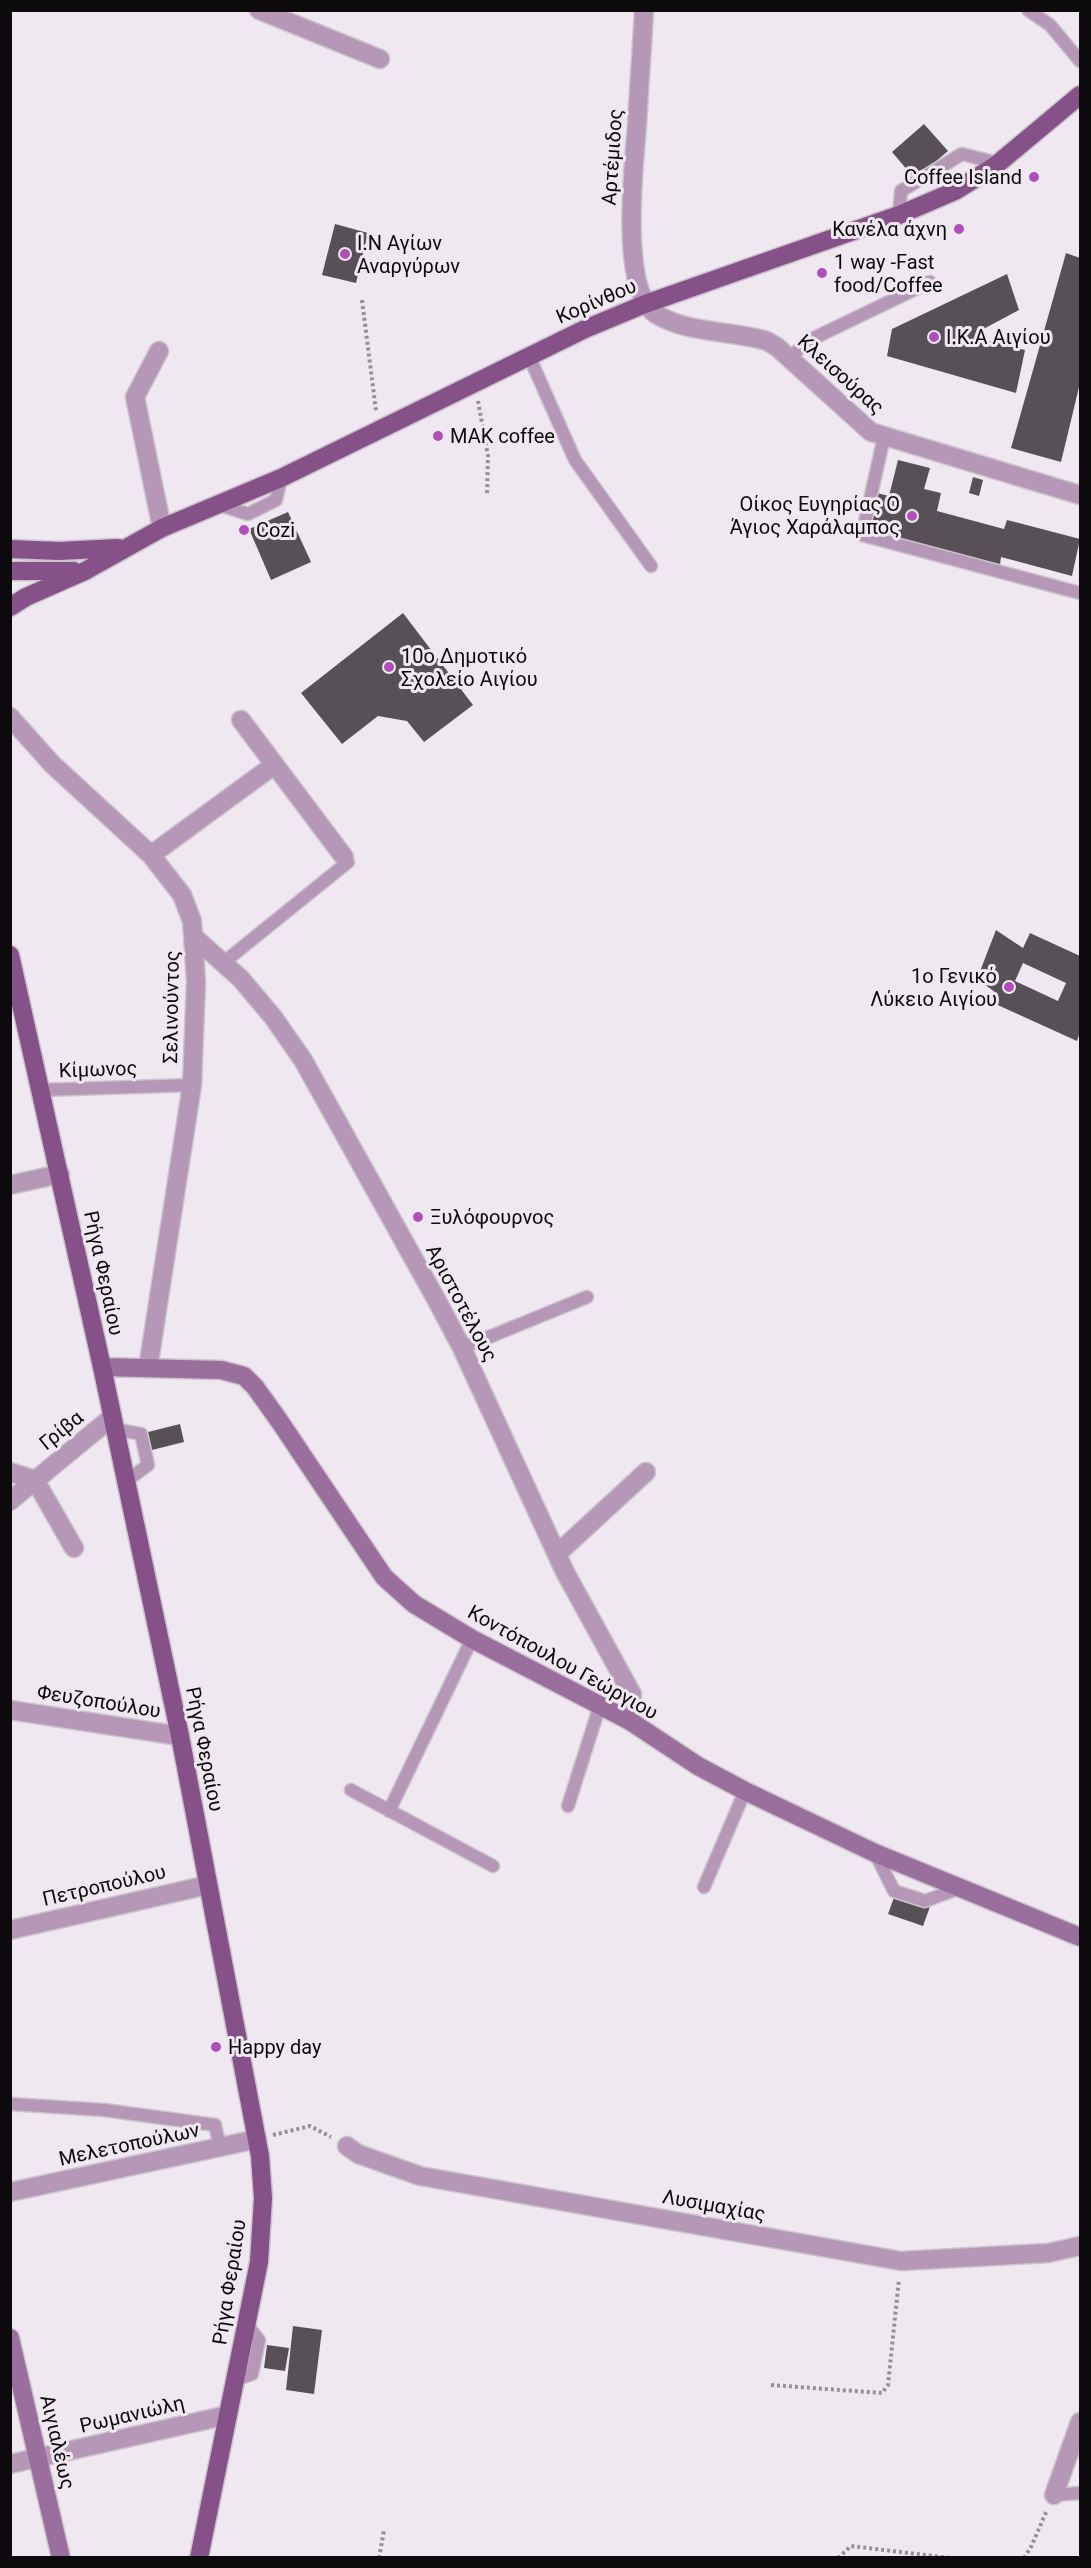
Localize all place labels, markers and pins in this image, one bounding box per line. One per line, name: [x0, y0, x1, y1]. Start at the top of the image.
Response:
place label: Coffee Island: [904, 165, 1022, 189]
marker: Coffee Island: [1027, 170, 1041, 184]
place label: Κανέλα άχνη: [832, 217, 947, 241]
marker: Κανέλα άχνη: [952, 222, 966, 236]
place label: Ι.Ν Αγίων Αναργύρων: [357, 231, 460, 278]
marker: Ι.Ν Αγίων Αναργύρων: [338, 247, 352, 261]
place label: 1 way -Fast food/Coffee: [834, 250, 943, 297]
marker: 1 way -Fast food/Coffee: [815, 266, 829, 280]
place label: Ι.Κ.Α Αιγίου: [946, 325, 1051, 349]
marker: Ι.Κ.Α Αιγίου: [927, 330, 941, 344]
place label: ΜΑΚ coffee: [450, 424, 555, 448]
marker: ΜΑΚ coffee: [431, 429, 445, 443]
place label: Οίκος Ευγηρίας Ο Άγιος Χαράλαμπος: [730, 492, 900, 539]
marker: Οίκος Ευγηρίας Ο Άγιος Χαράλαμπος: [905, 509, 919, 523]
place label: Cozi: [256, 518, 295, 542]
marker: Cozi: [237, 523, 251, 537]
place label: 10o Δημοτικό Σχολείο Αιγίου: [401, 644, 538, 691]
marker: 10o Δημοτικό Σχολείο Αιγίου: [382, 660, 396, 674]
place label: 1o Γενικό Λύκειο Αιγίου: [870, 964, 997, 1011]
marker: 1o Γενικό Λύκειο Αιγίου: [1002, 980, 1016, 994]
place label: Ξυλόφουρνος: [430, 1205, 554, 1229]
marker: Ξυλόφουρνος: [411, 1210, 425, 1224]
place label: Happy day: [228, 2035, 322, 2059]
marker: Happy day: [209, 2040, 223, 2054]

